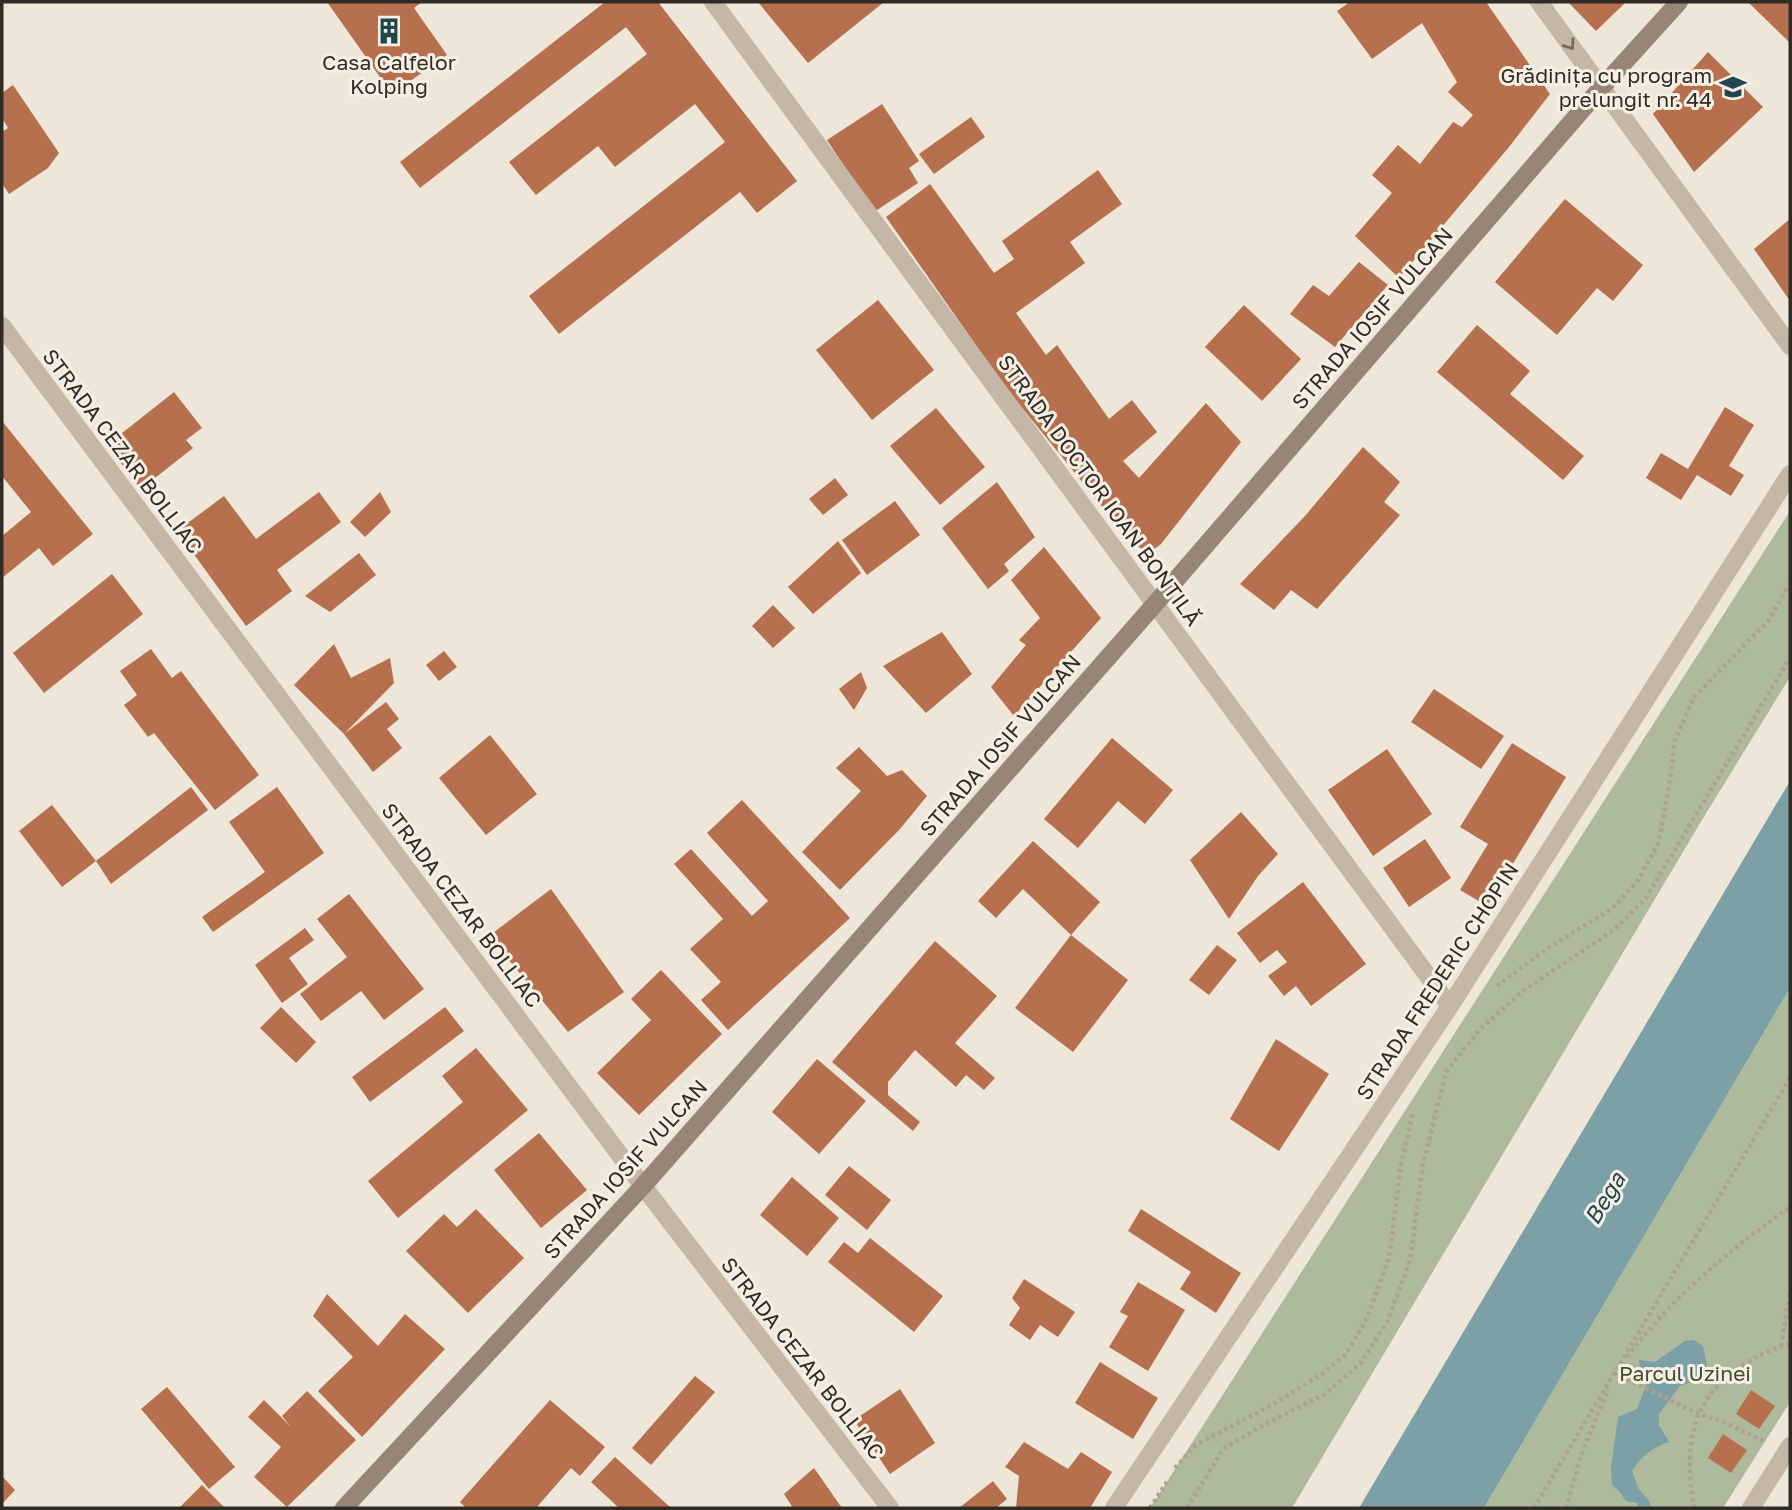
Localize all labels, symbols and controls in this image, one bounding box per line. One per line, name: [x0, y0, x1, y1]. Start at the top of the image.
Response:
building icon: Casa Calfelor Kolping: [374, 16, 404, 46]
one-way arrow: [1562, 37, 1574, 50]
place label: Casa Calfelor Kolping: [322, 49, 456, 99]
place label: Grădinița cu program prelungit nr. 44: [1501, 62, 1712, 112]
school or university icon: Grădinița cu program prelungit nr. 44: [1718, 72, 1748, 102]
street label: STRADA IOSIF VULCAN: [1286, 222, 1458, 414]
street label: STRADA CEZAR BOLLIAC: [38, 344, 208, 558]
street label: STRADA DOCTOR IOAN BONTILĂ: [993, 349, 1207, 631]
street label: STRADA IOSIF VULCAN: [914, 649, 1086, 841]
street label: STRADA CEZAR BOLLIAC: [377, 798, 547, 1012]
street label: STRADA FREDERIC CHOPIN: [1350, 857, 1524, 1105]
street label: STRADA IOSIF VULCAN: [538, 1074, 712, 1264]
water label: Bega: [1578, 1166, 1631, 1229]
street label: STRADA CEZAR BOLLIAC: [716, 1252, 890, 1464]
park label: Parcul Uzinei: [1619, 1360, 1751, 1386]

